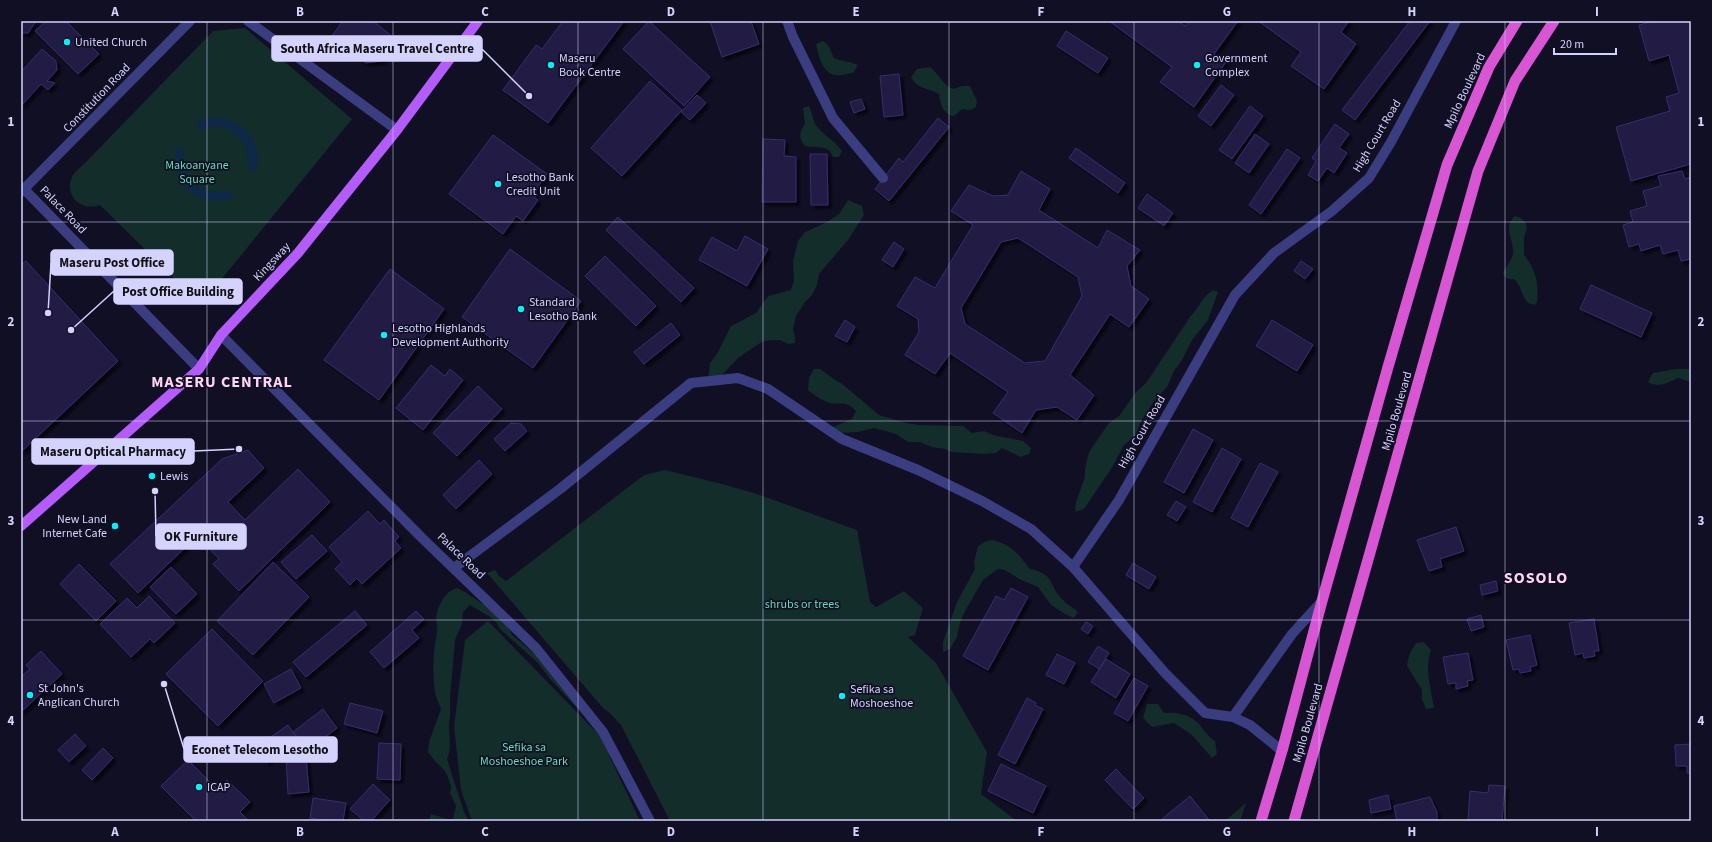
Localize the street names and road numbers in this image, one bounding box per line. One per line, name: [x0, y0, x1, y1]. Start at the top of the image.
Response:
street label: Mpilo Boulevard: [1440, 50, 1490, 132]
street label: Constitution Road: [59, 60, 135, 136]
street label: High Court Road: [1349, 96, 1405, 176]
street label: Palace Road: [36, 182, 90, 238]
street label: Kingsway: [250, 238, 295, 285]
street label: Mpilo Boulevard: [1378, 369, 1416, 453]
street label: High Court Road: [1114, 392, 1170, 472]
street label: Palace Road: [433, 529, 489, 583]
street label: Mpilo Boulevard: [1289, 681, 1327, 765]

